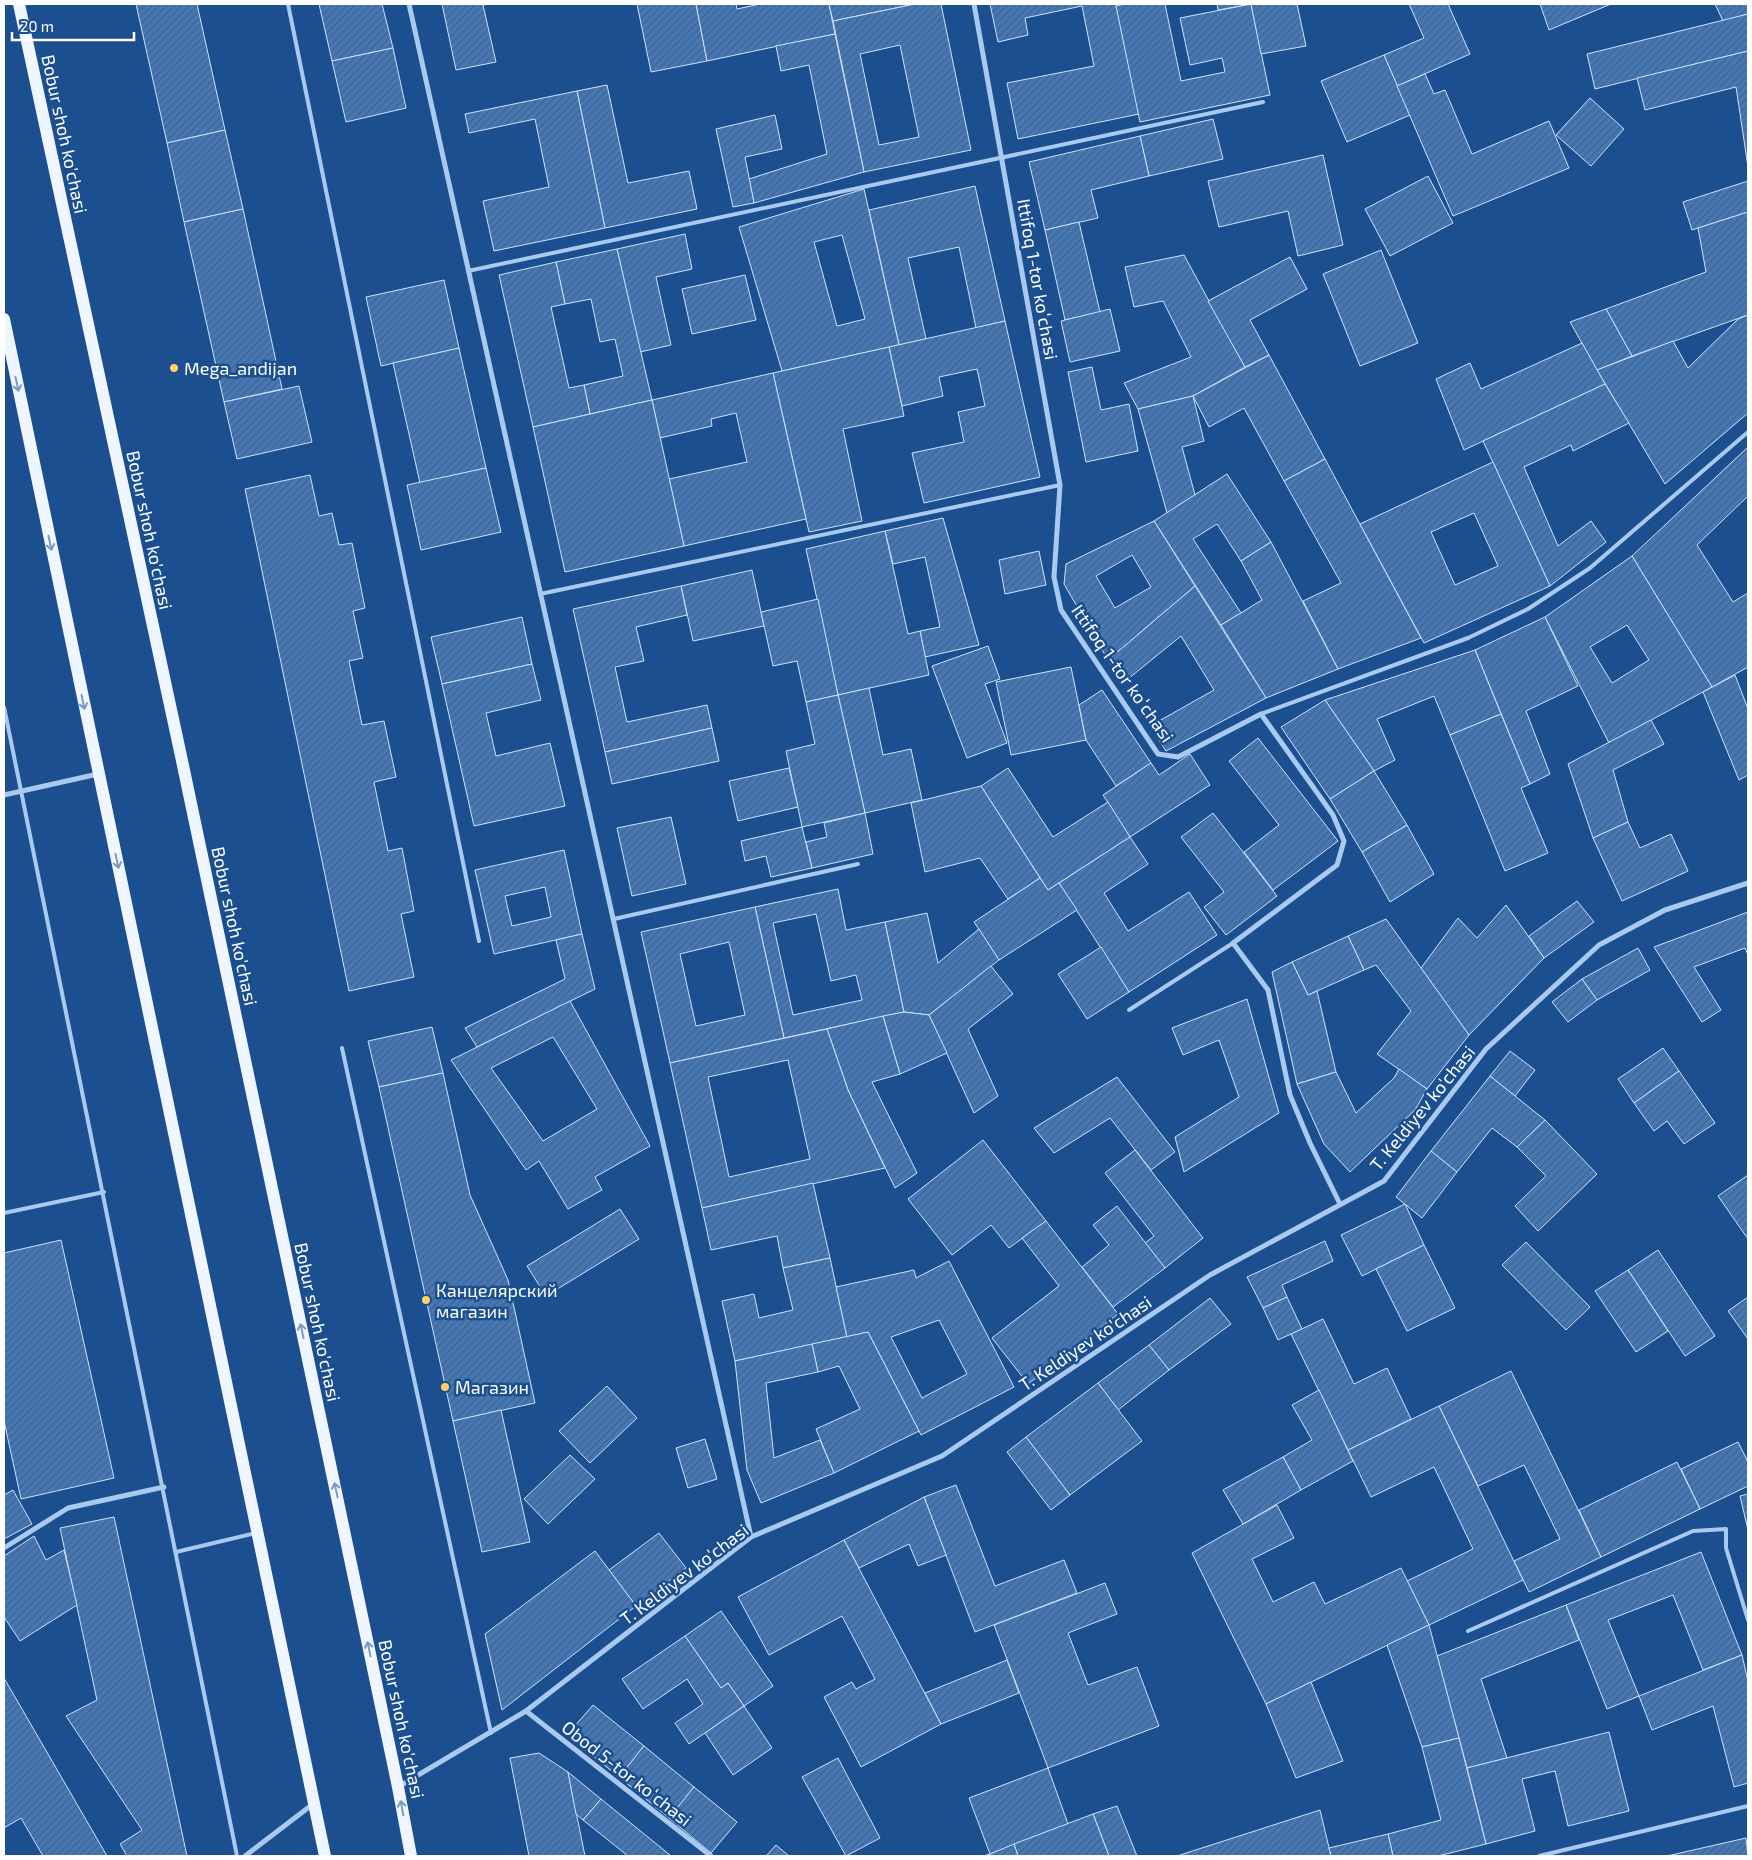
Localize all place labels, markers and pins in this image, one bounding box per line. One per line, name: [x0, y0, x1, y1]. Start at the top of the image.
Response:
place label: Mega_andijan: [184, 357, 297, 379]
marker: Mega_andijan: [168, 362, 180, 374]
place label: Канцелярский магазин: [436, 1279, 558, 1322]
marker: Канцелярский магазин: [420, 1294, 432, 1306]
place label: Магазин: [455, 1376, 529, 1398]
marker: Магазин: [439, 1381, 451, 1393]

